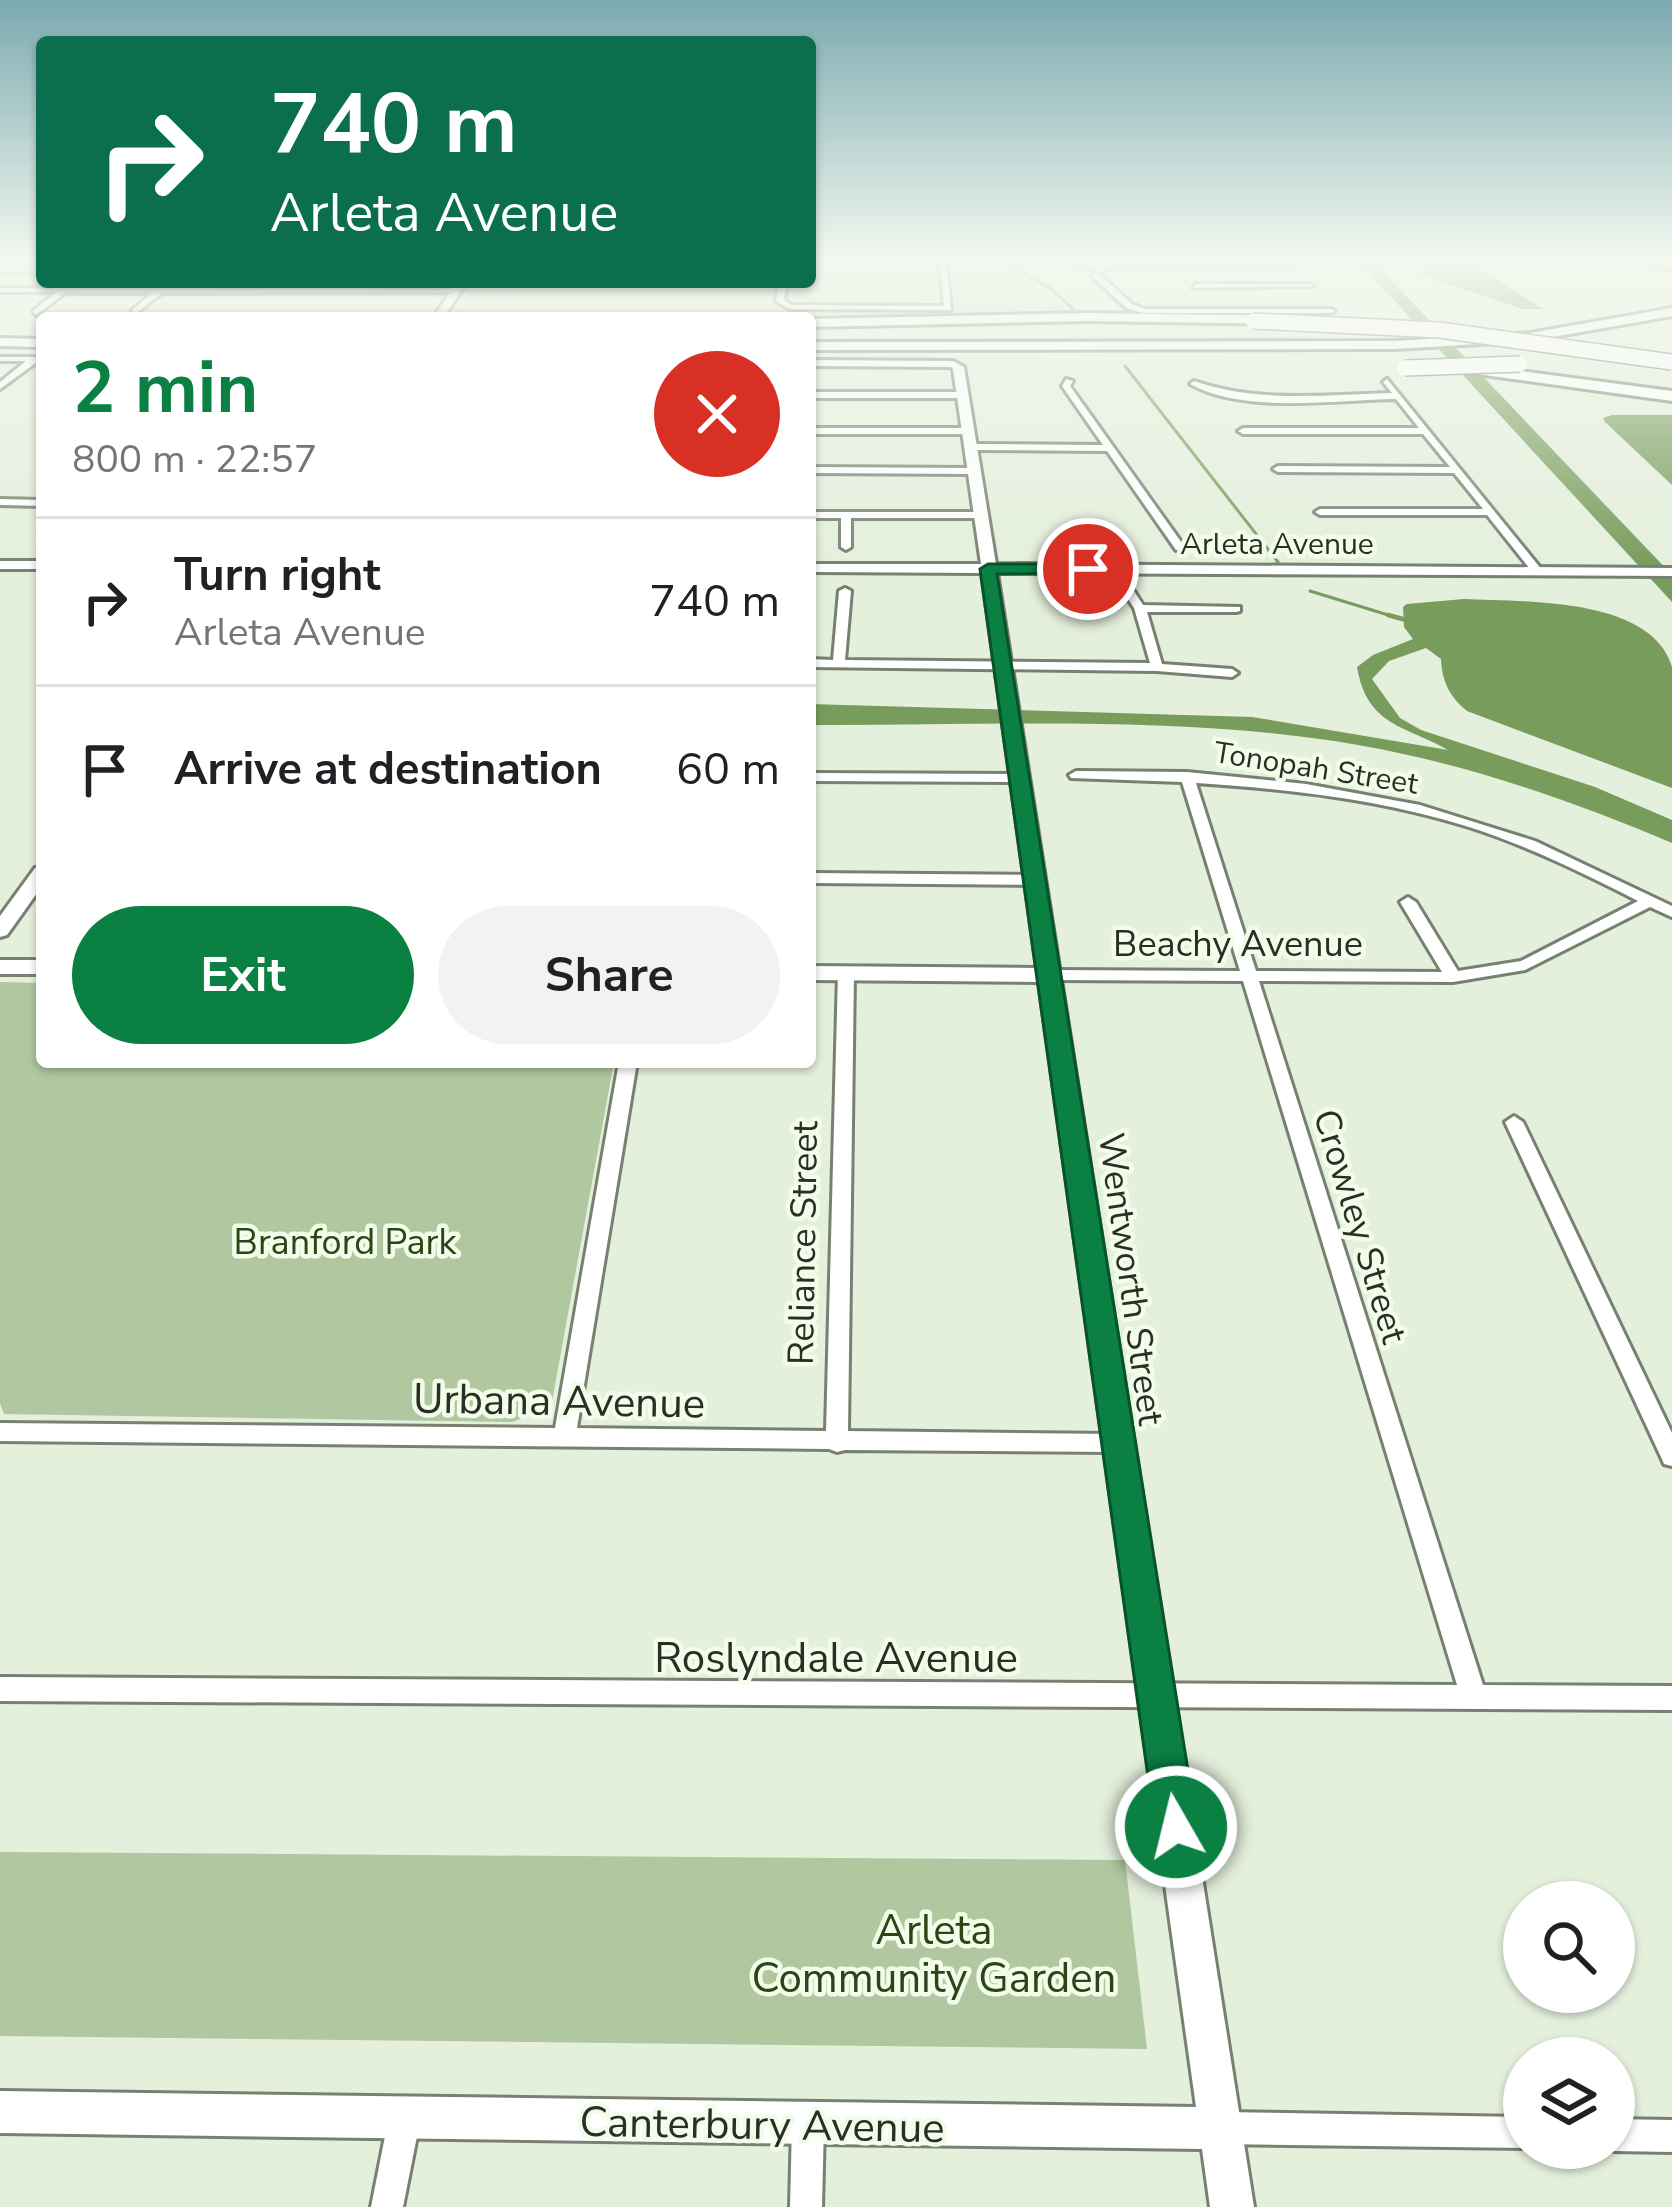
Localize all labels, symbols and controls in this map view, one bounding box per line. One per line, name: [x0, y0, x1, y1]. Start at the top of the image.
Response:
text: 740 m: [270, 67, 518, 182]
icon: right: [72, 84, 228, 240]
text: Arleta Avenue: [270, 176, 618, 250]
text: 2 min: [72, 339, 258, 437]
button: close: [654, 351, 780, 477]
text: 800 m · 22:57: [72, 433, 317, 486]
pin: [1037, 518, 1139, 620]
street label: Arleta Avenue: [1180, 524, 1374, 565]
icon: arrive: [1055, 536, 1121, 602]
text: Turn right: [174, 545, 381, 606]
icon: right: [72, 569, 138, 635]
text: 740 m: [649, 571, 780, 632]
text: Arleta Avenue: [174, 606, 426, 659]
street label: Tonopah Street: [1211, 732, 1421, 805]
icon: arrive: [72, 737, 138, 803]
text: Arrive at destination: [174, 739, 602, 800]
text: 60 m: [676, 739, 780, 800]
button: Exit: [72, 906, 414, 1044]
button: Share: [438, 906, 780, 1044]
street label: Beachy Avenue: [1113, 920, 1363, 969]
street label: Crowley Street: [1301, 1103, 1419, 1350]
street label: Reliance Street: [777, 1120, 830, 1366]
street label: Wentworth Street: [1086, 1130, 1175, 1429]
park label: Branford Park: [234, 1218, 457, 1267]
street label: Urbana Avenue: [412, 1370, 706, 1433]
street label: Roslyndale Avenue: [654, 1630, 1018, 1687]
position arrow: [1113, 1764, 1239, 1890]
map controls: [1503, 1881, 1635, 2169]
button: search: [1503, 1881, 1635, 2013]
park label: Arleta Community Garden: [752, 1902, 1116, 2007]
button: layers: [1503, 2037, 1635, 2169]
street label: Canterbury Avenue: [579, 2094, 945, 2157]

